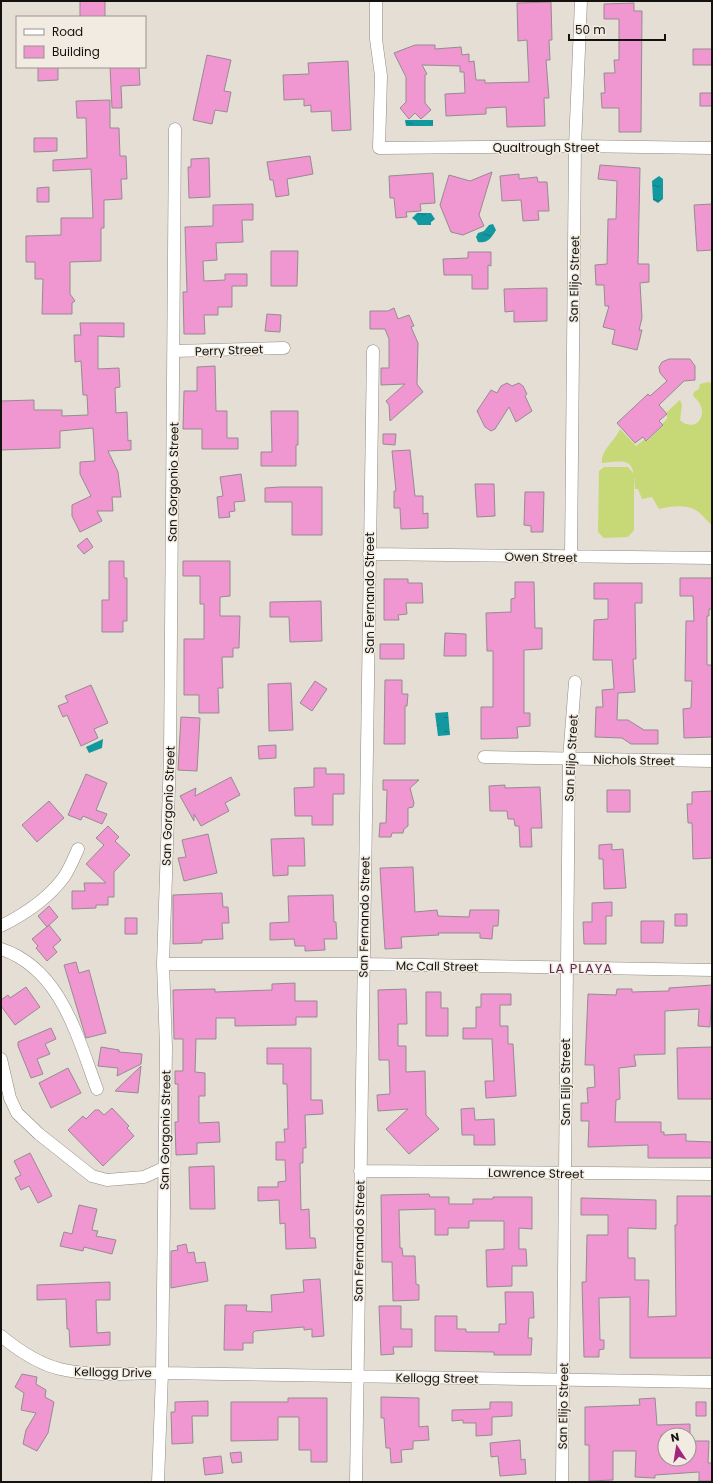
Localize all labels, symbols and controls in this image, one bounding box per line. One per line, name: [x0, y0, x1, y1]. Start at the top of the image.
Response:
legend: [16, 16, 146, 68]
scale bar: [569, 16, 665, 42]
text: 50 m: [575, 21, 606, 38]
text: Road: [52, 23, 83, 40]
text: Building: [52, 43, 100, 60]
street label: Qualtrough Street: [493, 139, 599, 156]
street label: San Elijo Street: [565, 235, 583, 323]
street label: Perry Street: [195, 340, 263, 360]
street label: San Gorgonio Street: [163, 422, 183, 542]
street label: San Fernando Street: [361, 532, 378, 654]
street label: Owen Street: [504, 548, 578, 566]
street label: San Elijo Street: [560, 714, 582, 802]
street label: San Gorgonio Street: [157, 746, 179, 866]
street label: Nichols Street: [593, 751, 675, 769]
street label: San Fernando Street: [354, 856, 374, 978]
street label: Mc Call Street: [396, 957, 478, 975]
district label: LA PLAYA: [549, 959, 613, 978]
street label: San Elijo Street: [557, 1038, 574, 1126]
street label: San Gorgonio Street: [155, 1070, 175, 1190]
street label: Lawrence Street: [488, 1164, 584, 1182]
street label: San Fernando Street: [349, 1180, 369, 1302]
street label: San Elijo Street: [554, 1362, 572, 1450]
street label: Kellogg Drive: [74, 1363, 152, 1381]
street label: Kellogg Street: [395, 1369, 479, 1387]
north arrow: [657, 1427, 697, 1467]
text: N: [669, 1429, 681, 1446]

